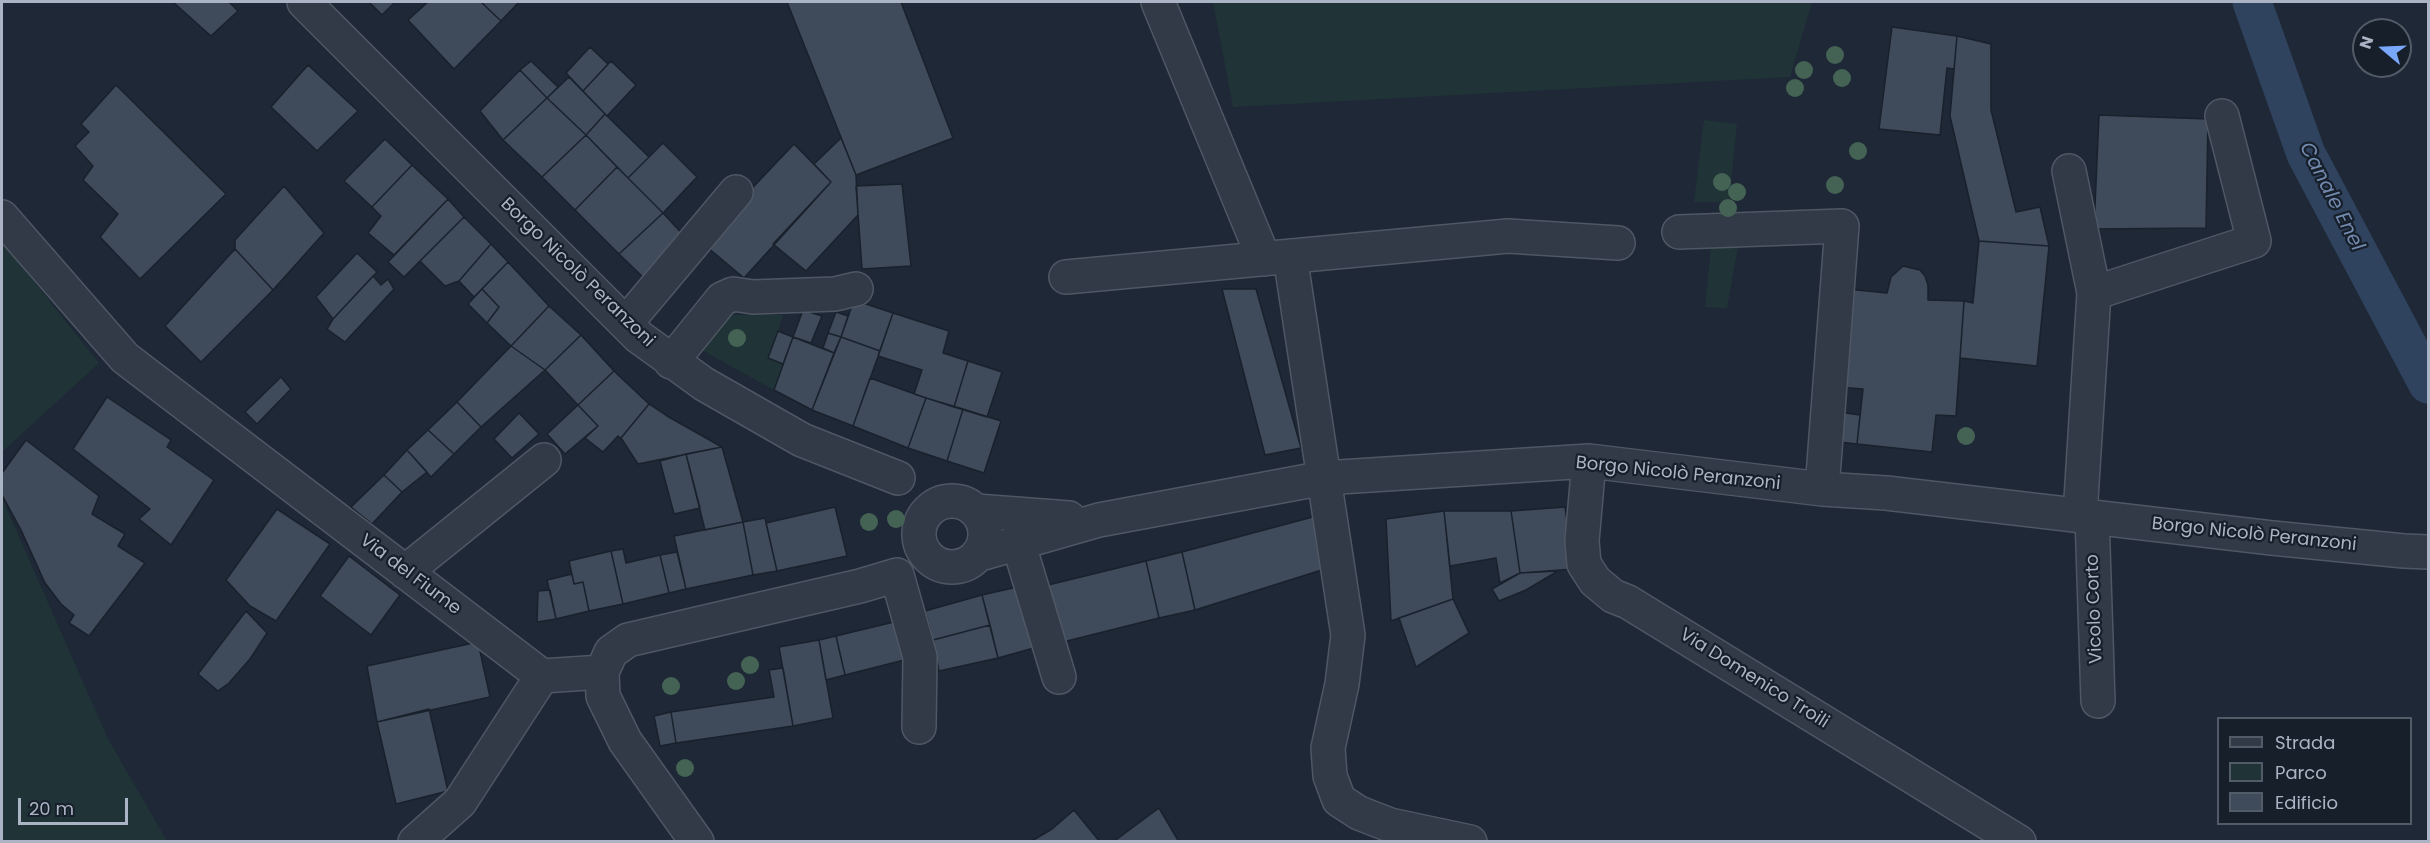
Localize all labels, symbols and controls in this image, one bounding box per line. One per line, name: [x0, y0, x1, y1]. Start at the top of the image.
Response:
north arrow: [2352, 18, 2412, 78]
text: N: [2354, 33, 2379, 52]
water label: Canale Enel: [2293, 139, 2369, 255]
street label: Borgo Nicolò Peranzoni: [496, 194, 658, 352]
street label: Borgo Nicolò Peranzoni: [1575, 453, 1781, 495]
street label: Borgo Nicolò Peranzoni: [2151, 514, 2357, 556]
street label: Via del Fiume: [355, 530, 465, 620]
street label: Vicolo Corto: [2082, 554, 2108, 664]
street label: Via Domenico Troili: [1675, 624, 1833, 734]
legend: [2217, 717, 2412, 825]
text: Strada: [2275, 730, 2335, 755]
text: Parco: [2275, 760, 2327, 785]
scale bar: [21, 786, 130, 824]
text: Edificio: [2275, 790, 2338, 815]
text: 20 m: [29, 796, 74, 821]

